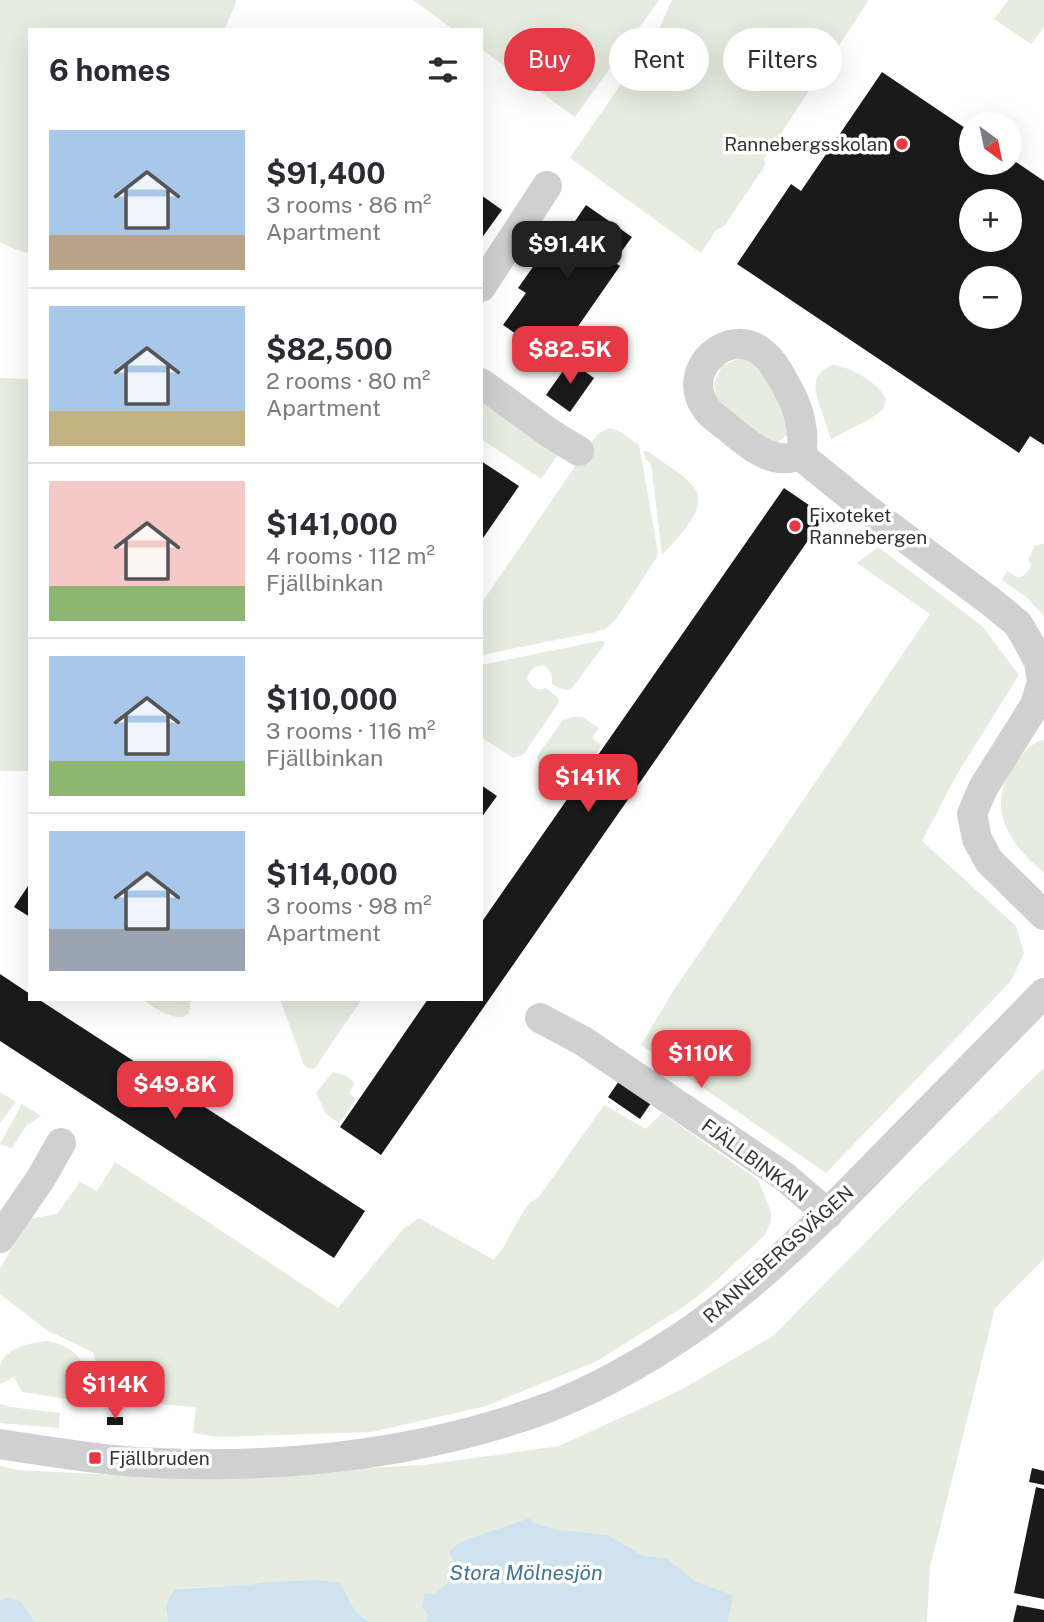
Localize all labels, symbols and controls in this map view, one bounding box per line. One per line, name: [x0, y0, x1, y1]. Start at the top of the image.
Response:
chip: Buy: [504, 28, 595, 91]
chip: Rent: [609, 28, 709, 91]
chip: Filters: [723, 28, 842, 91]
icon: filters: [424, 51, 462, 89]
text: 6 homes: [49, 52, 171, 88]
north arrow: [959, 112, 1022, 175]
map controls: [959, 112, 1022, 329]
place label: Rannebergsskolan: [724, 133, 888, 155]
marker: Rannebergsskolan: [894, 136, 910, 152]
text: $91,400: [266, 155, 386, 191]
icon: home: [105, 158, 189, 242]
button: +: [959, 189, 1022, 252]
text: 3 rooms · 86 m²: [266, 191, 432, 218]
text: Apartment: [266, 218, 381, 245]
pin: $91.4K: [510, 222, 624, 281]
text: $91.4K: [528, 230, 606, 257]
button: −: [959, 266, 1022, 329]
pin: $82.5K: [513, 326, 627, 386]
text: $82,500: [266, 331, 393, 367]
icon: home: [105, 334, 189, 418]
text: $82.5K: [528, 335, 612, 362]
text: 2 rooms · 80 m²: [266, 367, 431, 394]
text: Apartment: [266, 394, 381, 421]
place label: Fixoteket Rannebergen: [809, 504, 927, 548]
text: $141,000: [266, 506, 398, 542]
icon: home: [105, 509, 189, 593]
marker: Fixoteket Rannebergen: [787, 518, 803, 534]
text: 4 rooms · 112 m²: [266, 542, 435, 569]
text: Fjällbinkan: [266, 569, 383, 596]
text: $110,000: [266, 681, 398, 717]
icon: home: [105, 684, 189, 768]
text: 3 rooms · 116 m²: [266, 717, 436, 744]
text: Fjällbinkan: [266, 744, 383, 771]
pin: $141K: [539, 754, 637, 814]
text: $141K: [555, 763, 621, 790]
text: $114,000: [266, 856, 398, 892]
icon: home: [105, 859, 189, 943]
text: 3 rooms · 98 m²: [266, 892, 432, 919]
text: Apartment: [266, 919, 381, 946]
pin: $110K: [652, 1030, 750, 1090]
text: $110K: [668, 1039, 734, 1066]
pin: $49.8K: [118, 1062, 232, 1121]
text: $49.8K: [133, 1070, 217, 1097]
street label: FJÄLLBINKAN: [698, 1114, 812, 1206]
street label: RANNEBERGSVÄGEN: [698, 1181, 858, 1327]
pin: $114K: [66, 1362, 164, 1421]
text: $114K: [82, 1370, 148, 1397]
place label: Fjällbruden: [109, 1447, 210, 1469]
marker: Fjällbruden: [87, 1450, 103, 1466]
water label: Stora Mölnesjön: [449, 1560, 603, 1585]

